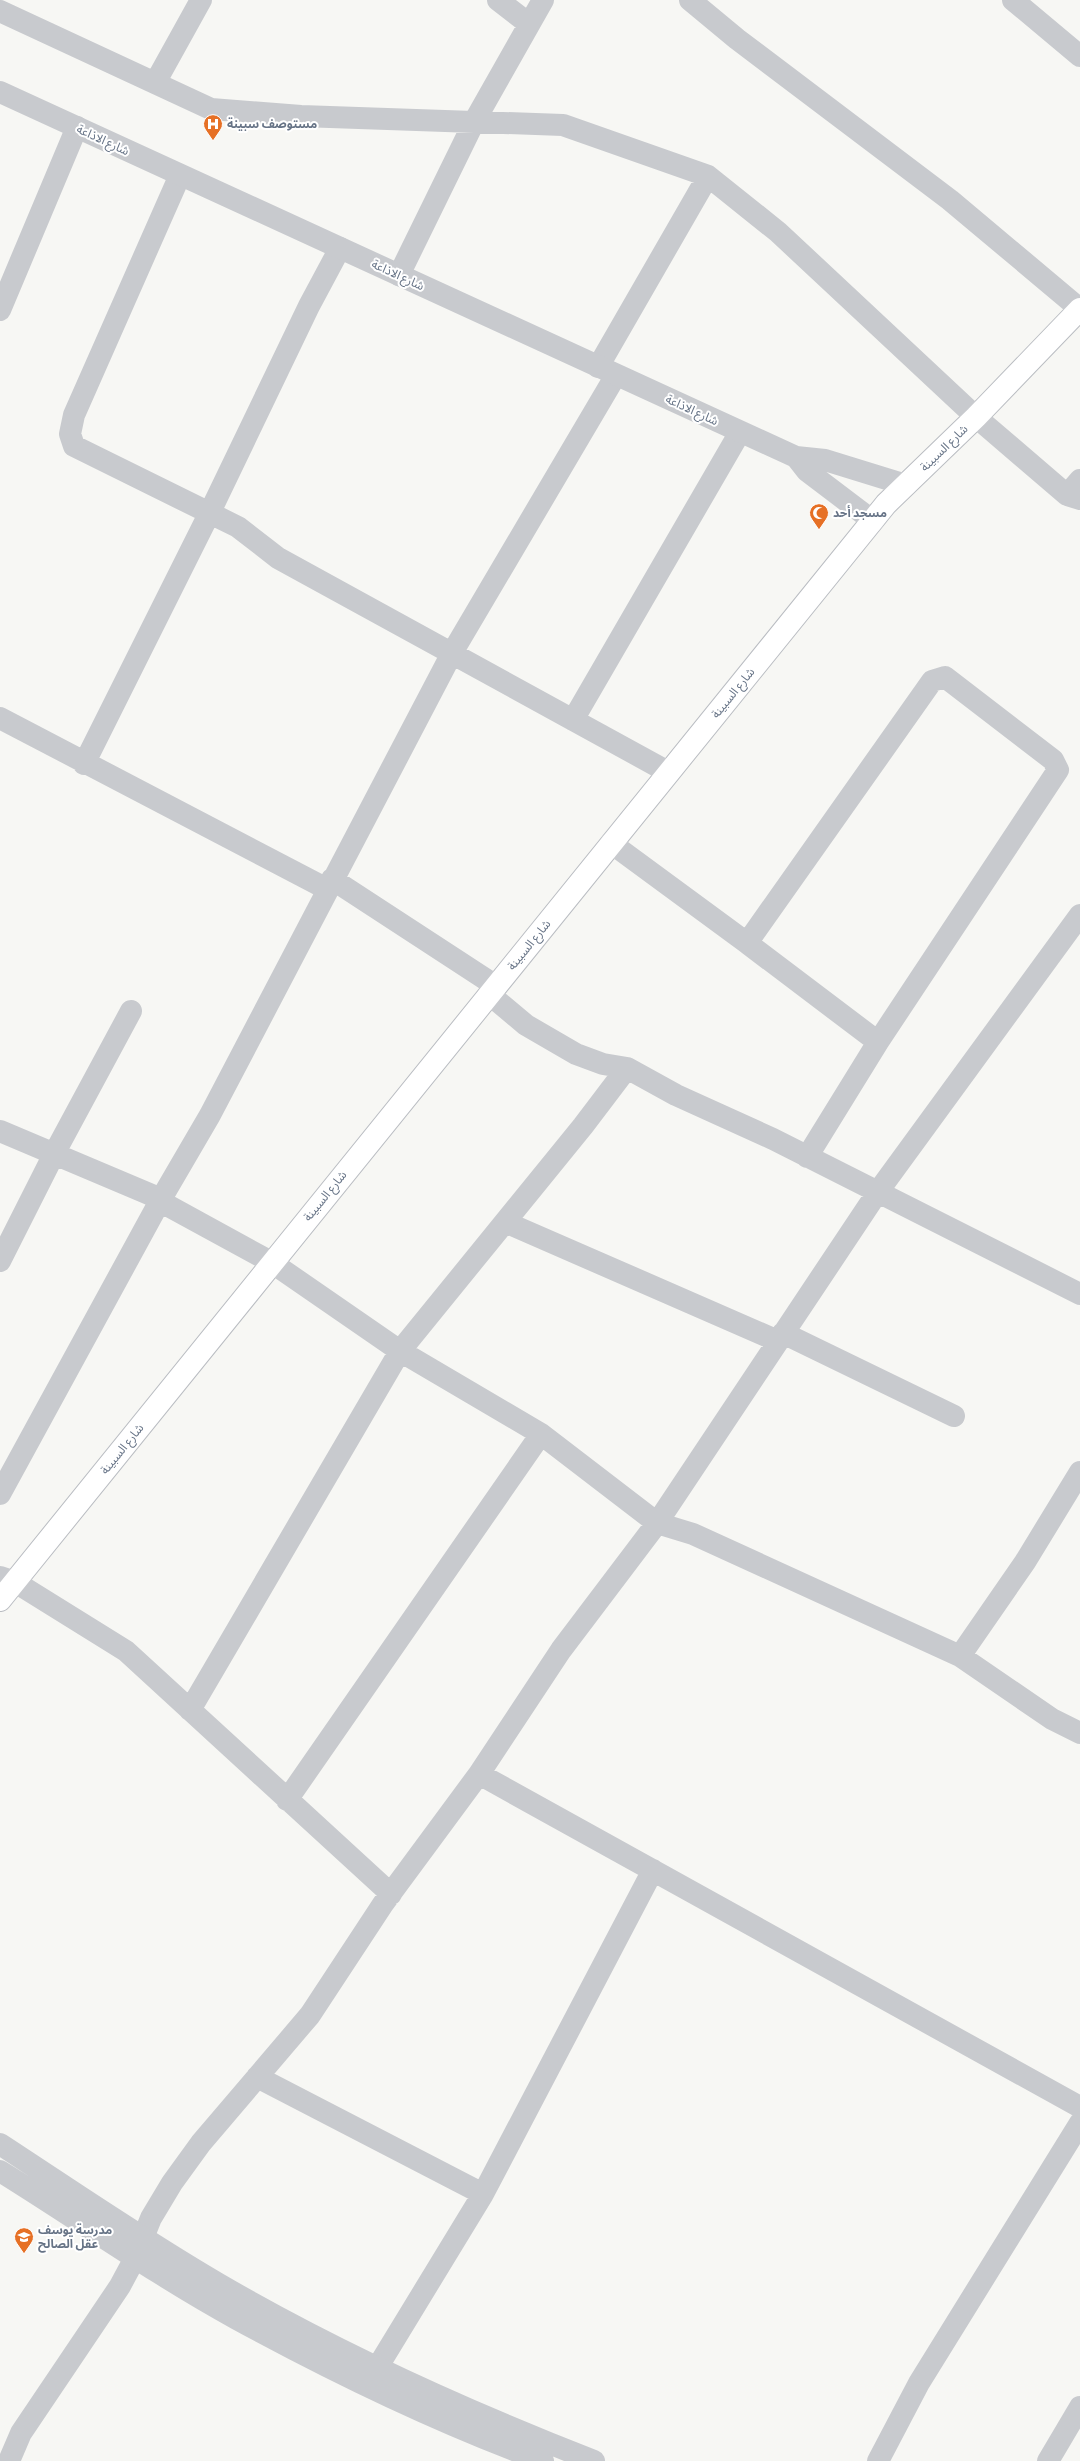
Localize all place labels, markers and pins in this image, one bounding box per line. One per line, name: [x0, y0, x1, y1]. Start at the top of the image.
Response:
hospital icon: مستوصف سبينة: [202, 113, 224, 141]
place label: مستوصف سبينة: [227, 116, 317, 131]
mosque icon: مسجد أحد: [808, 502, 830, 530]
place label: مسجد أحد: [833, 505, 887, 520]
place label: مدرسة يوسف عقل الصالح: [38, 2222, 112, 2253]
school or university icon: مدرسة يوسف عقل الصالح: [13, 2226, 35, 2254]

